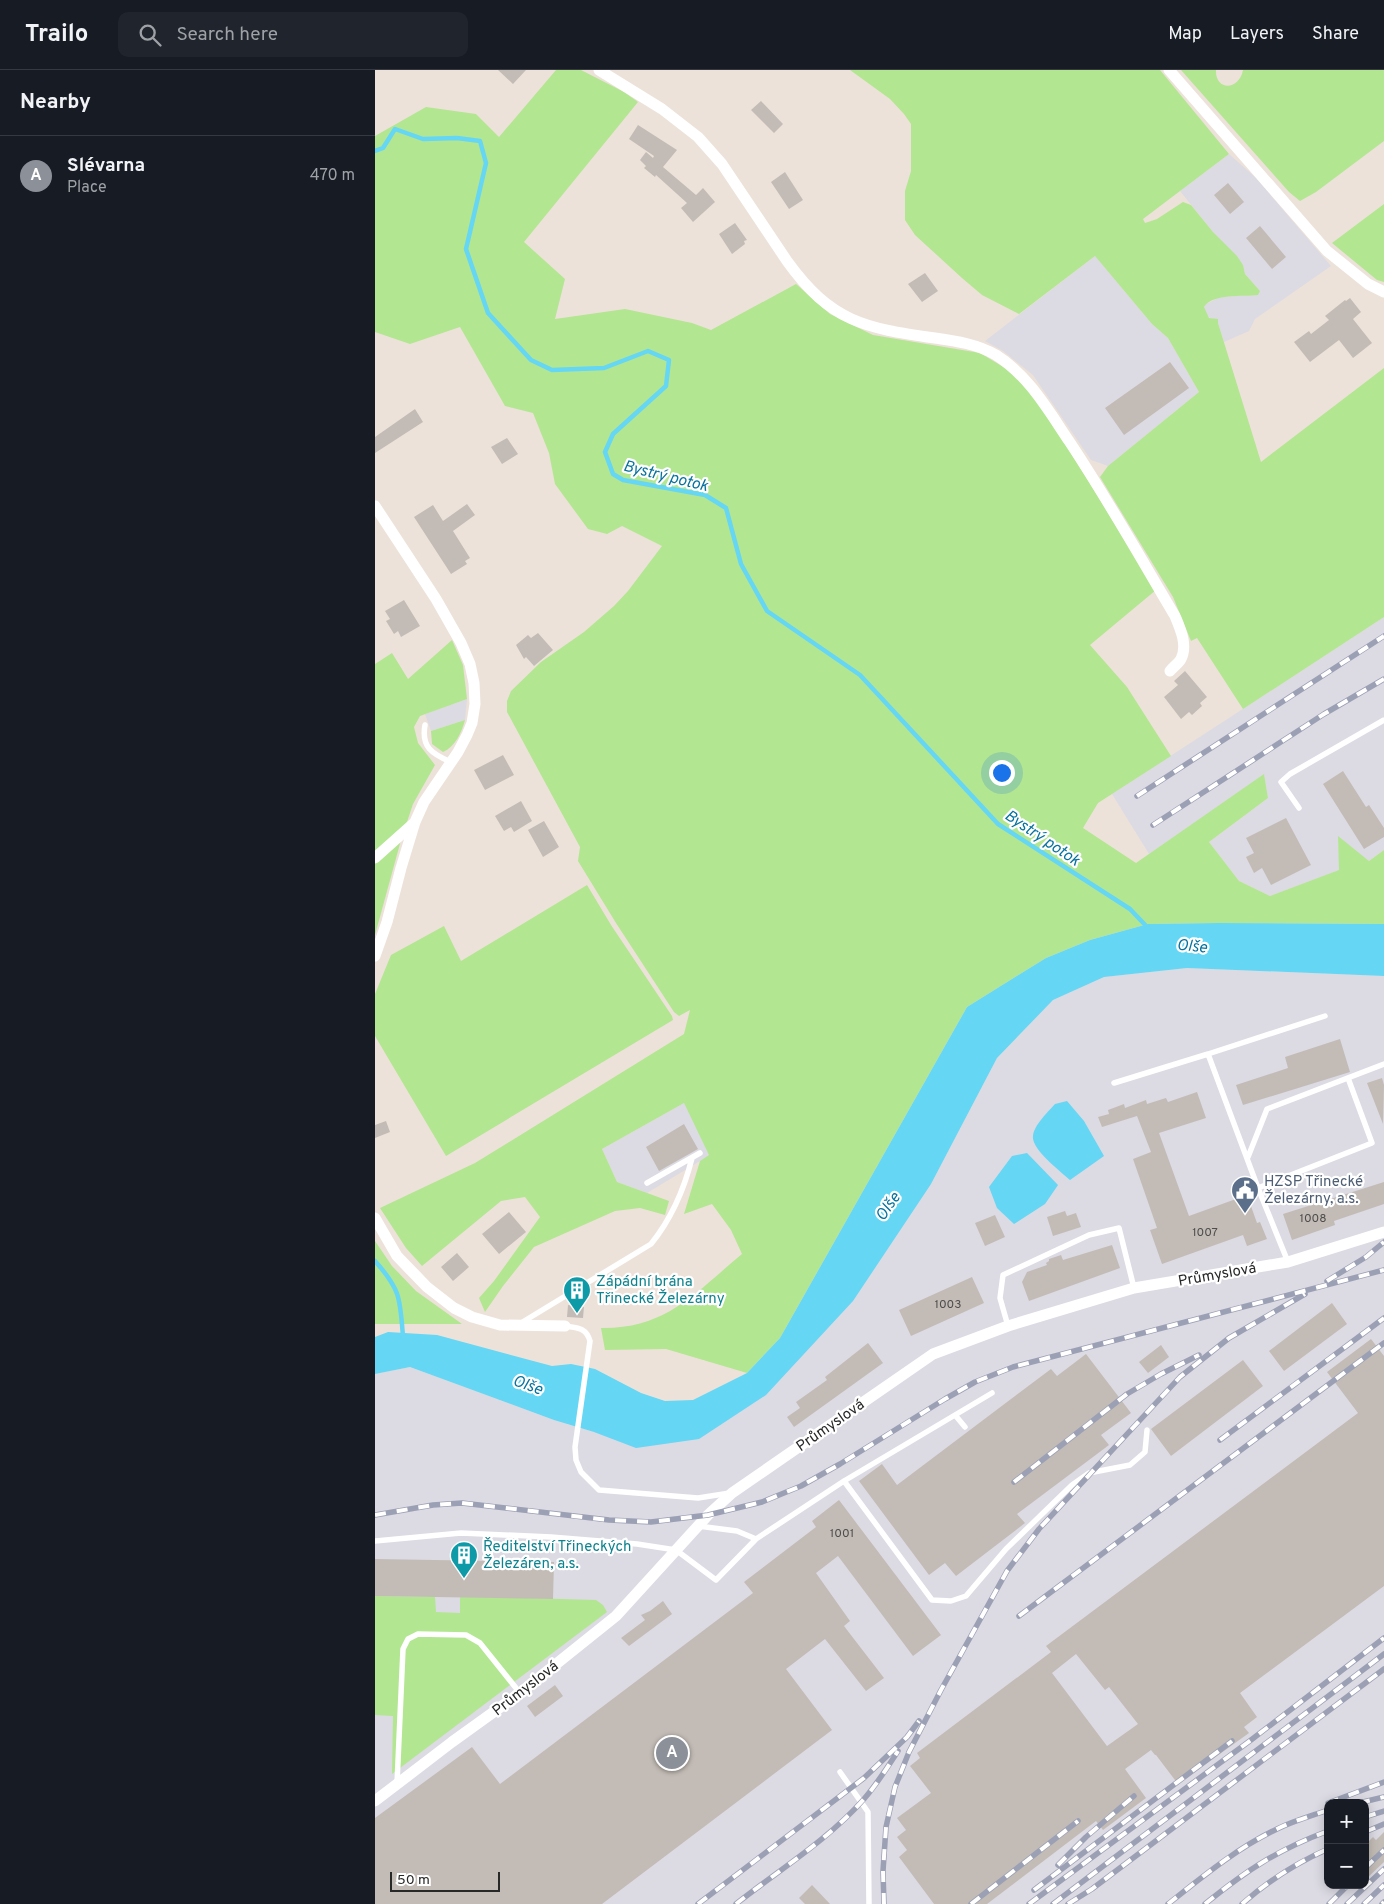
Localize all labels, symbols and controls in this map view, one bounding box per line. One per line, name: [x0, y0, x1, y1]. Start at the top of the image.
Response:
search box: [118, 12, 468, 57]
text: Trailo: [25, 20, 88, 50]
icon: search: [136, 21, 164, 49]
text: Search here: [176, 23, 278, 47]
text: Map: [1168, 23, 1202, 46]
text: Layers: [1230, 23, 1284, 46]
text: Share: [1312, 23, 1359, 46]
text: Nearby: [20, 89, 91, 116]
text: Slévarna: [67, 154, 145, 178]
text: A: [30, 166, 42, 186]
text: 470 m: [310, 166, 355, 186]
text: Place: [67, 178, 107, 198]
water label: Bystrý potok: [621, 457, 711, 497]
your location: [989, 760, 1015, 786]
water label: Bystrý potok: [1000, 806, 1084, 872]
water label: Olše: [1176, 935, 1209, 959]
place label: HZSP Třinecké Železárny, a.s.: [1264, 1173, 1363, 1209]
public building icon: HZSP Třinecké Železárny, a.s.: [1230, 1175, 1260, 1214]
water label: Olše: [872, 1188, 906, 1225]
house number: 1008: [1299, 1211, 1327, 1227]
house number: 1007: [1192, 1225, 1218, 1241]
street label: Průmyslová: [1177, 1259, 1258, 1292]
place label: Zápádní brána Třinecké Železárny: [596, 1273, 725, 1309]
building icon: Zápádní brána Třinecké Železárny: [562, 1275, 592, 1314]
house number: 1003: [934, 1297, 962, 1313]
water label: Olše: [510, 1371, 546, 1401]
street label: Průmyslová: [793, 1396, 869, 1457]
house number: 1001: [830, 1526, 854, 1542]
place label: Ředitelství Třineckých Železáren, a.s.: [483, 1537, 631, 1574]
building icon: Ředitelství Třineckých Železáren, a.s.: [449, 1540, 479, 1579]
street label: Průmyslová: [489, 1657, 563, 1721]
pin: A: [656, 1734, 688, 1772]
map controls: [1324, 1799, 1369, 1889]
button: +: [1324, 1799, 1369, 1844]
button: −: [1324, 1844, 1369, 1889]
scale bar: [390, 1869, 500, 1892]
text: 50 m: [397, 1872, 430, 1889]

